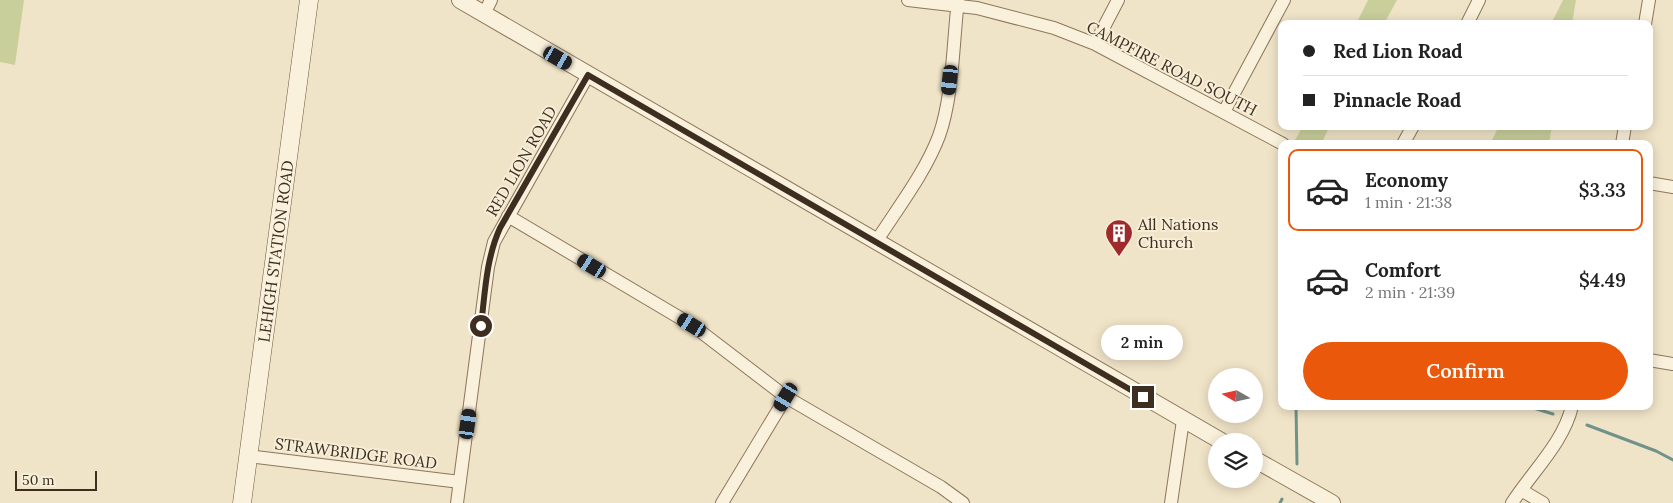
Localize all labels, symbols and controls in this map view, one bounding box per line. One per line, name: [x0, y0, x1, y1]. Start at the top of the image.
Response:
street label: CAMPFIRE ROAD SOUTH: [1083, 16, 1261, 120]
text: Red Lion Road: [1333, 39, 1463, 63]
car: [541, 44, 574, 72]
car: [940, 64, 959, 96]
text: Pinnacle Road: [1333, 88, 1461, 112]
street label: RED LION ROAD: [481, 102, 561, 220]
street label: LEHIGH STATION ROAD: [254, 159, 298, 343]
icon: car: [1305, 168, 1350, 213]
text: Economy: [1365, 168, 1448, 192]
text: $3.33: [1579, 178, 1626, 202]
text: 1 min · 21:38: [1365, 192, 1452, 212]
place label: All Nations Church: [1137, 214, 1218, 252]
building icon: All Nations Church: [1104, 218, 1134, 257]
car: [575, 252, 608, 280]
icon: car: [1305, 258, 1350, 303]
text: Comfort: [1365, 258, 1441, 282]
text: $4.49: [1579, 268, 1626, 292]
text: 2 min · 21:39: [1365, 282, 1455, 302]
car: [675, 311, 708, 339]
route start: [470, 315, 492, 337]
callout: 2 min: [1102, 324, 1184, 360]
text: 2 min: [1121, 332, 1163, 352]
button: Confirm: [1303, 342, 1628, 400]
north arrow: [1208, 368, 1262, 422]
map controls: [1208, 368, 1263, 488]
car: [771, 380, 800, 414]
route end: [1132, 386, 1154, 408]
car: [458, 408, 477, 440]
street label: STRAWBRIDGE ROAD: [274, 433, 438, 473]
button: layers: [1208, 433, 1263, 488]
scale bar: [15, 468, 98, 491]
text: 50 m: [22, 471, 55, 489]

